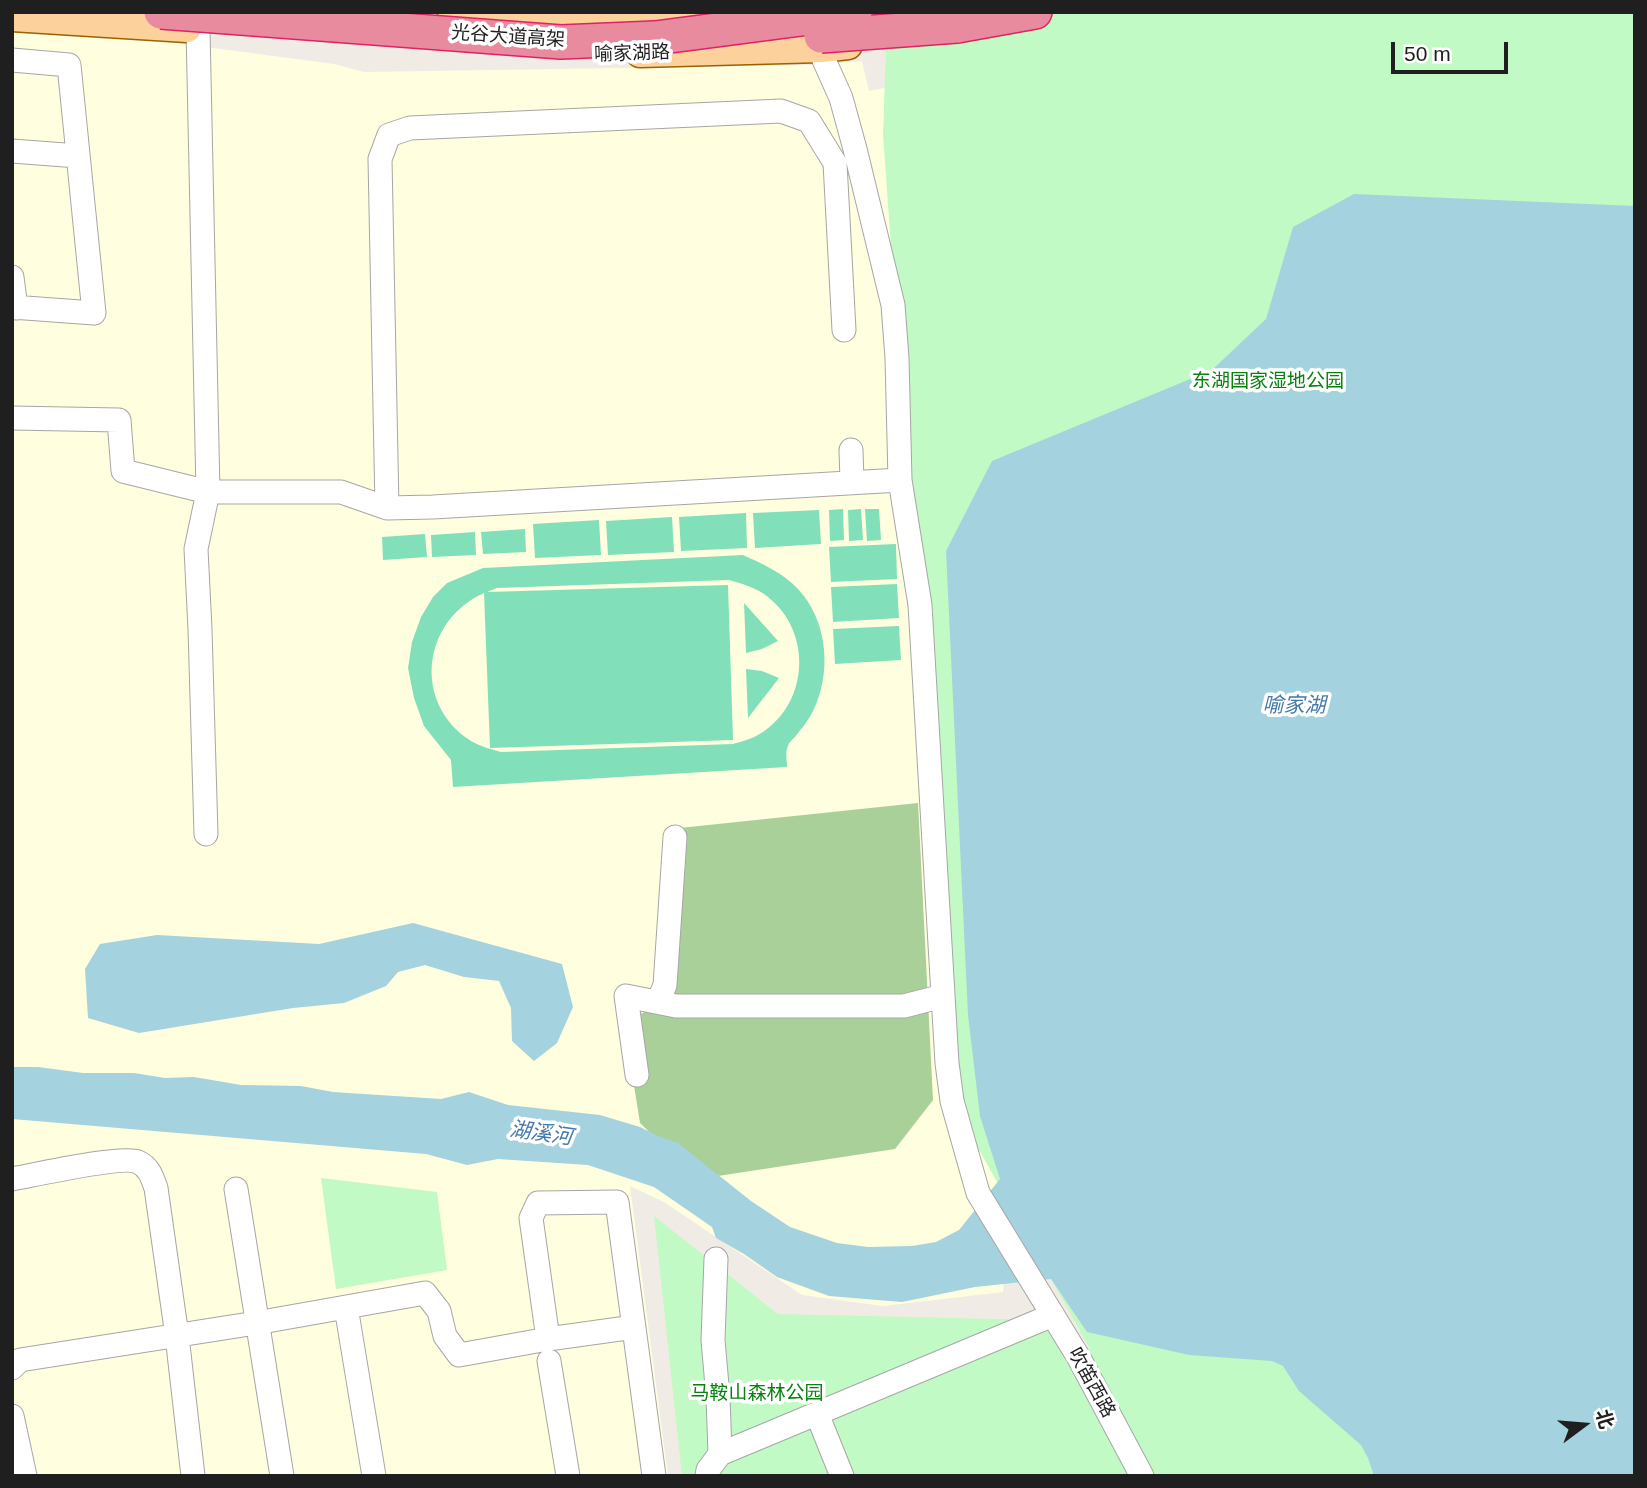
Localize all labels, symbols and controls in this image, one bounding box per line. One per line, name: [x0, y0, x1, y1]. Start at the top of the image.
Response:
street label: 光谷大道高架: [450, 22, 566, 52]
scale bar: [1395, 28, 1512, 72]
street label: 喻家湖路: [594, 41, 670, 67]
text: 50 m: [1404, 42, 1451, 65]
park label: 东湖国家湿地公园: [1192, 371, 1344, 393]
water label: 喻家湖: [1263, 693, 1325, 719]
water label: 湖溪河: [508, 1117, 574, 1151]
street label: 吹笛西路: [1063, 1344, 1119, 1422]
park label: 马鞍山森林公园: [691, 1383, 823, 1405]
north arrow: [1549, 1390, 1619, 1460]
text: 北: [1592, 1407, 1617, 1431]

